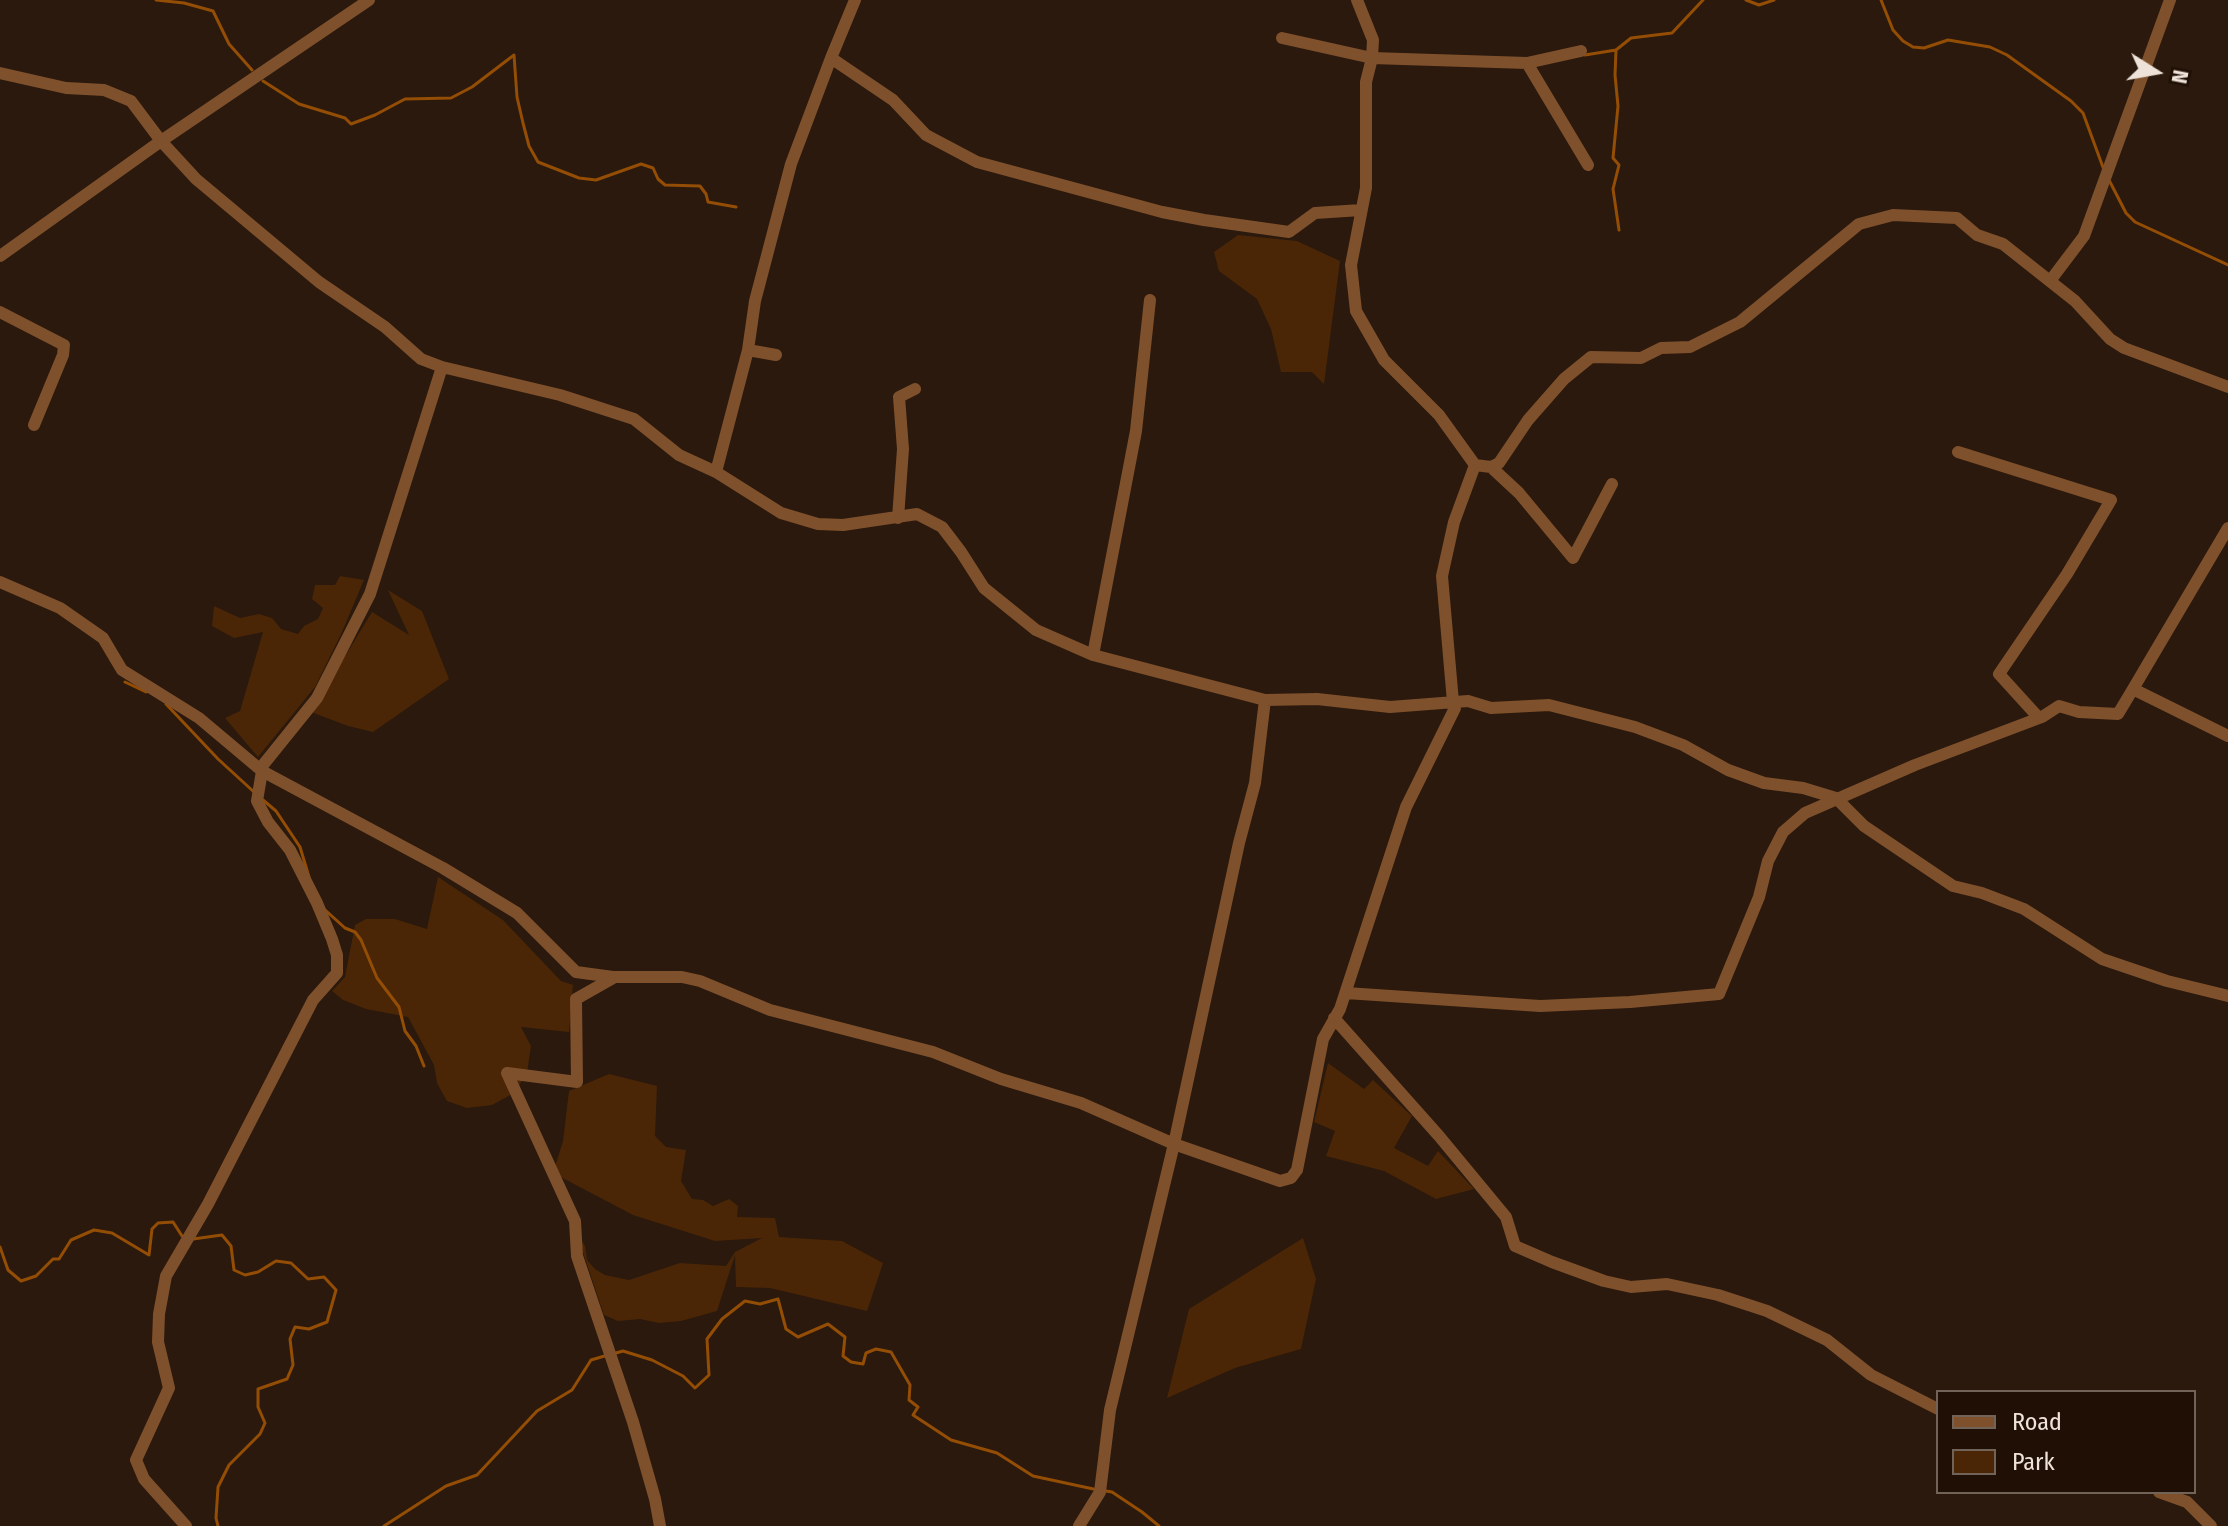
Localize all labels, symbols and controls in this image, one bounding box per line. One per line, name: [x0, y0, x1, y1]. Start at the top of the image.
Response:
north arrow: [2116, 32, 2196, 112]
text: N: [2166, 68, 2195, 86]
legend: [1936, 1390, 2196, 1494]
text: Road: [2012, 1408, 2062, 1436]
text: Park: [2012, 1448, 2055, 1476]

